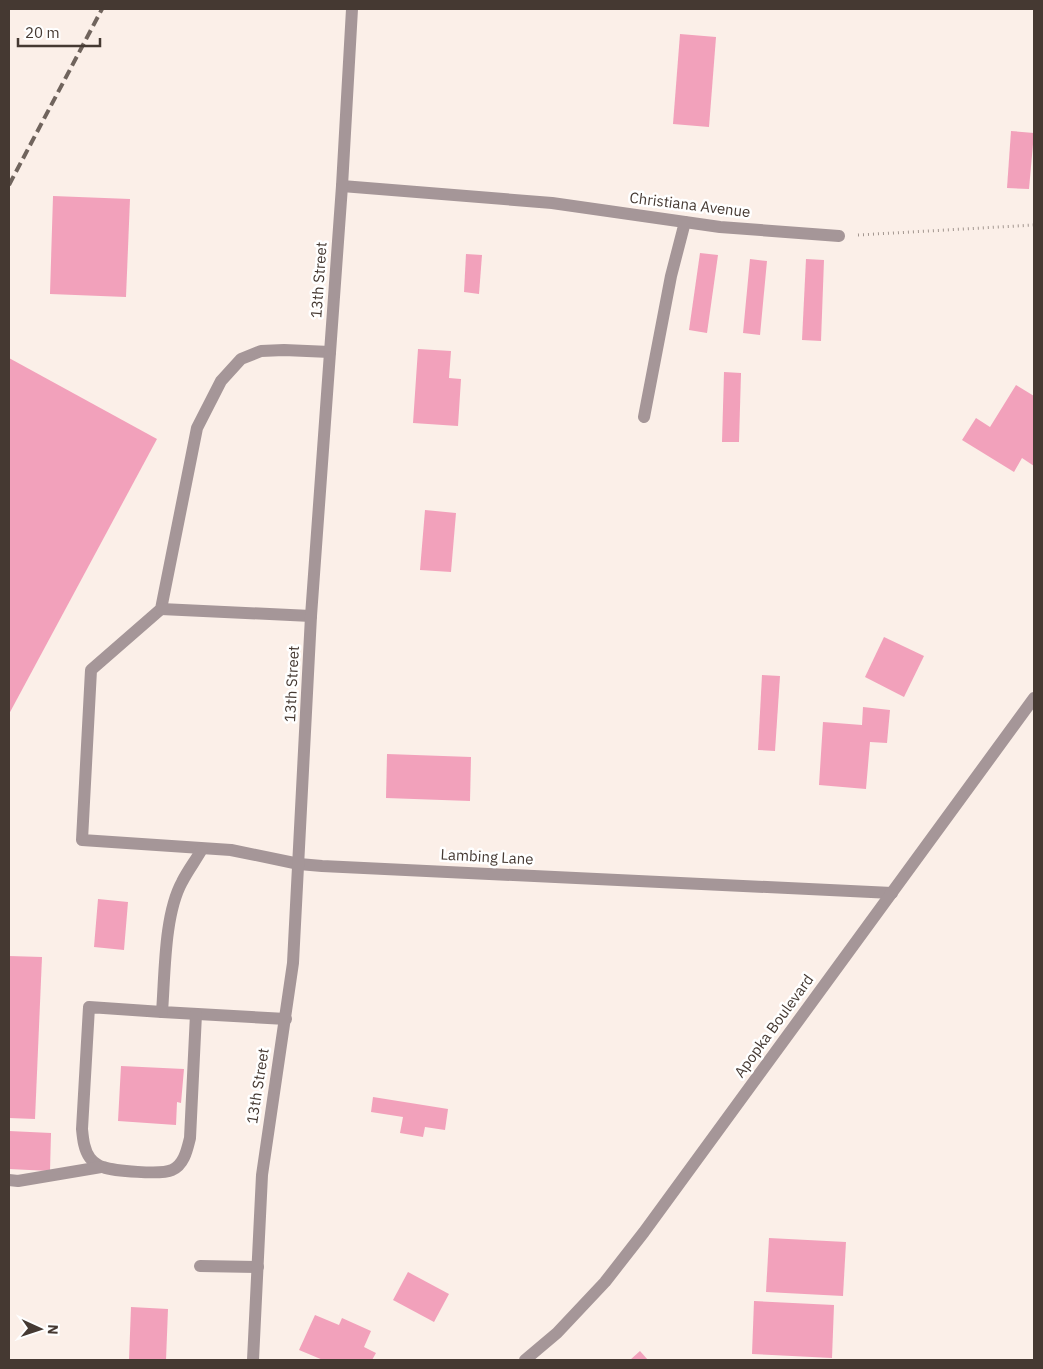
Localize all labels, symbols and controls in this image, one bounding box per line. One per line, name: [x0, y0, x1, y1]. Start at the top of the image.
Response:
scale bar: [18, 15, 100, 47]
text: 20 m: [25, 23, 60, 42]
street label: Christiana Avenue: [629, 188, 752, 221]
street label: 13th Street: [306, 241, 331, 319]
street label: 13th Street: [280, 645, 303, 723]
street label: Lambing Lane: [440, 845, 534, 868]
street label: Apopka Boulevard: [730, 970, 817, 1081]
street label: 13th Street: [242, 1047, 273, 1125]
north arrow: [15, 1304, 65, 1354]
text: N: [44, 1324, 62, 1335]

